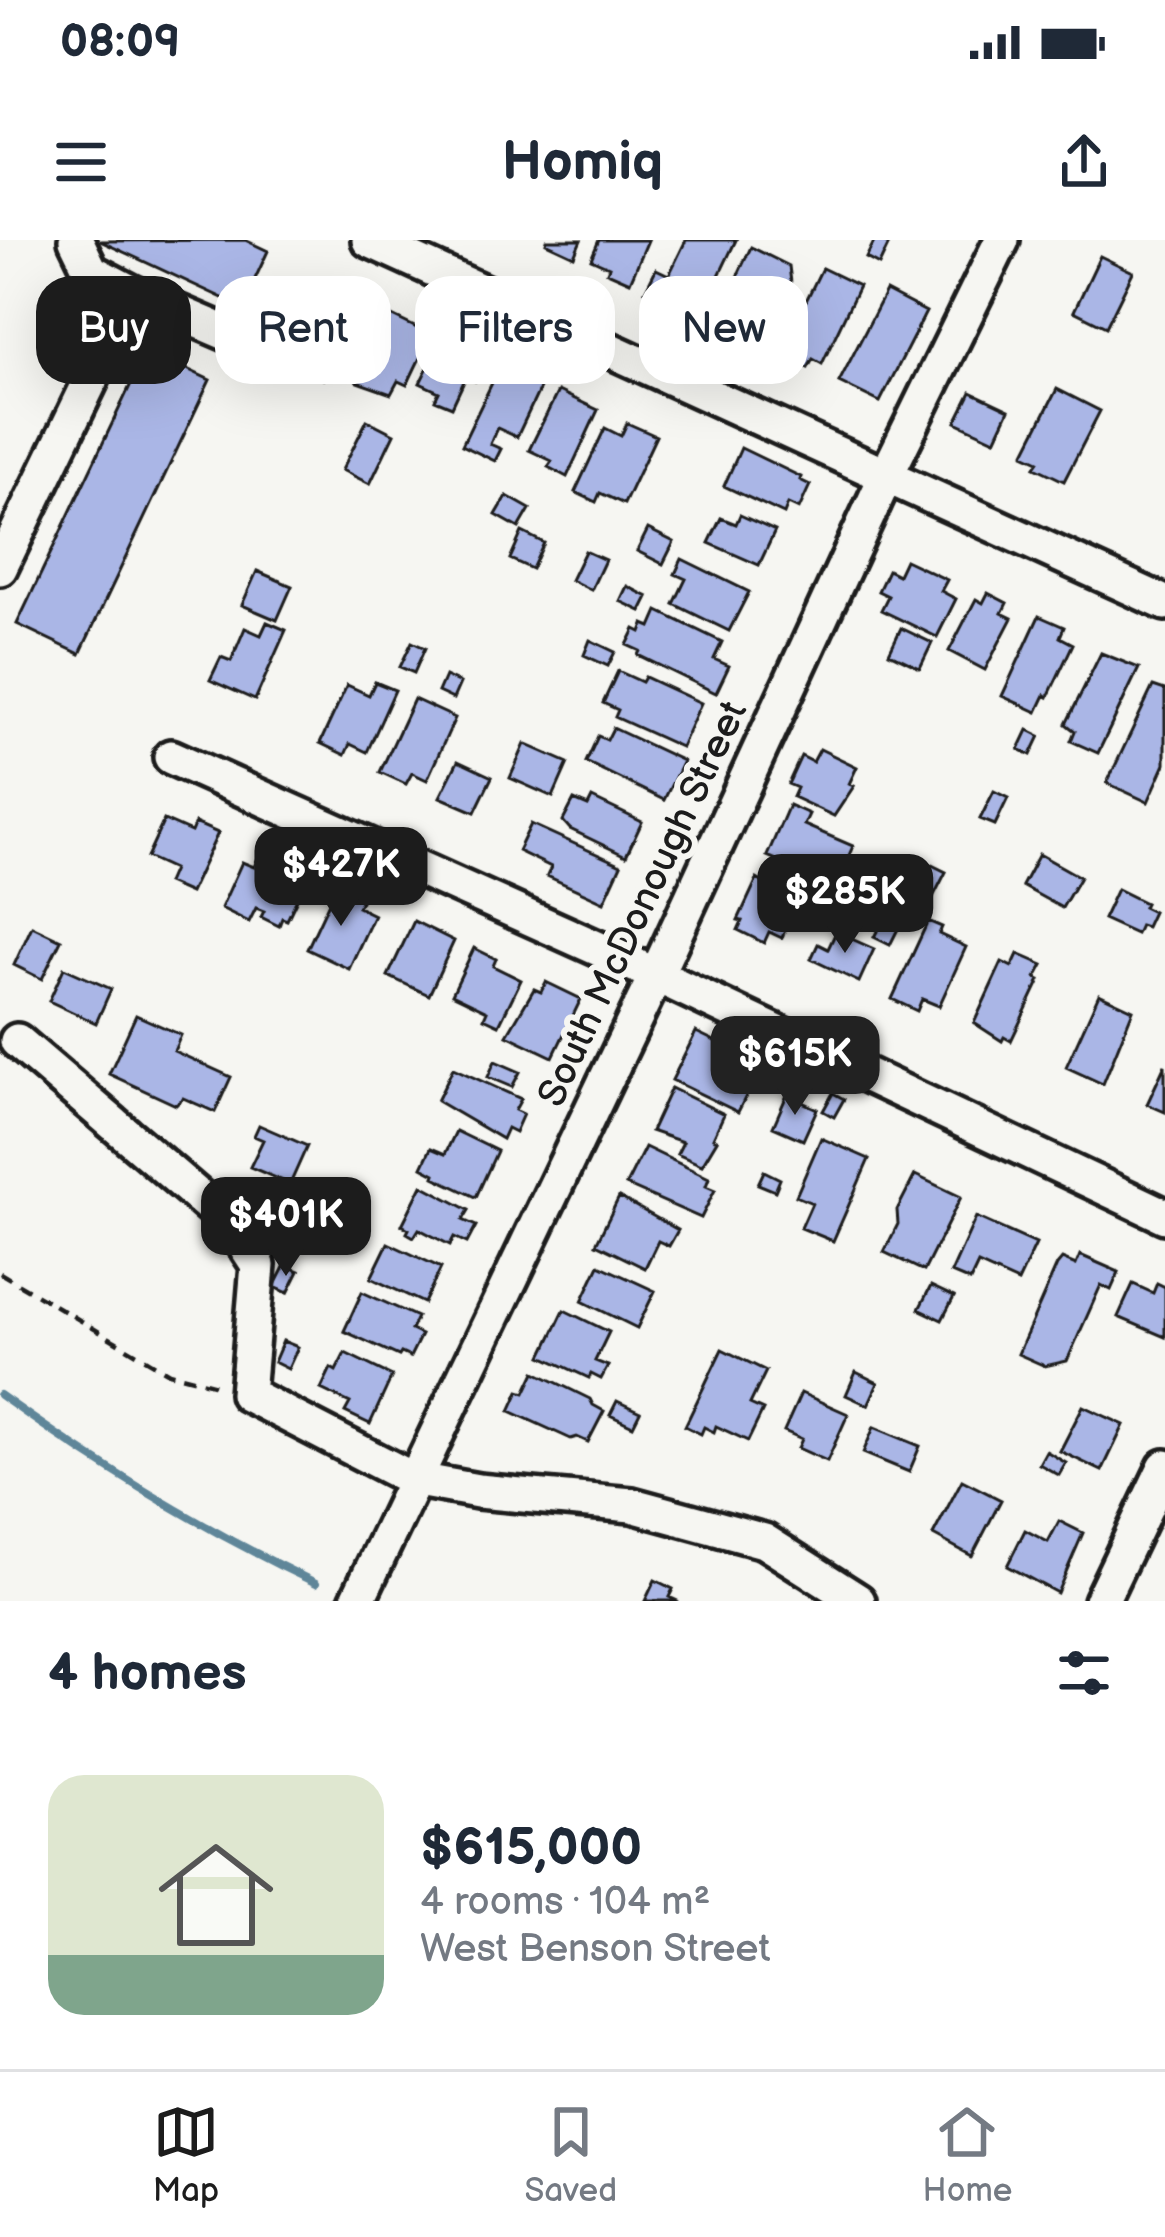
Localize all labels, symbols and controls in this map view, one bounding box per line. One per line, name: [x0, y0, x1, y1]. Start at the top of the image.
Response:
text: 08:09: [60, 15, 180, 70]
icon: menu: [48, 129, 114, 195]
icon: share: [1051, 129, 1117, 195]
text: Homiq: [502, 130, 663, 195]
chip: Buy: [36, 276, 191, 384]
chip: Rent: [215, 276, 391, 384]
chip: Filters: [415, 276, 615, 384]
chip: New: [639, 276, 808, 384]
street label: South McDonough Street: [529, 694, 758, 1114]
pin: $427K: [257, 827, 425, 929]
text: $427K: [281, 842, 401, 889]
pin: $285K: [761, 854, 929, 956]
text: $285K: [784, 869, 906, 916]
pin: $615K: [711, 1016, 879, 1118]
text: $615K: [738, 1031, 852, 1078]
pin: $401K: [202, 1177, 370, 1279]
text: $401K: [228, 1192, 344, 1239]
icon: filters: [1051, 1640, 1117, 1706]
text: 4 homes: [48, 1643, 247, 1704]
text: $615,000: [420, 1818, 642, 1879]
icon: home: [144, 1823, 288, 1967]
text: 4 rooms · 104 m²: [420, 1879, 710, 1926]
text: West Benson Street: [420, 1926, 770, 1973]
tab: Map: [153, 2099, 219, 2211]
tab: Saved: [524, 2099, 617, 2211]
tab: Home: [923, 2099, 1012, 2211]

